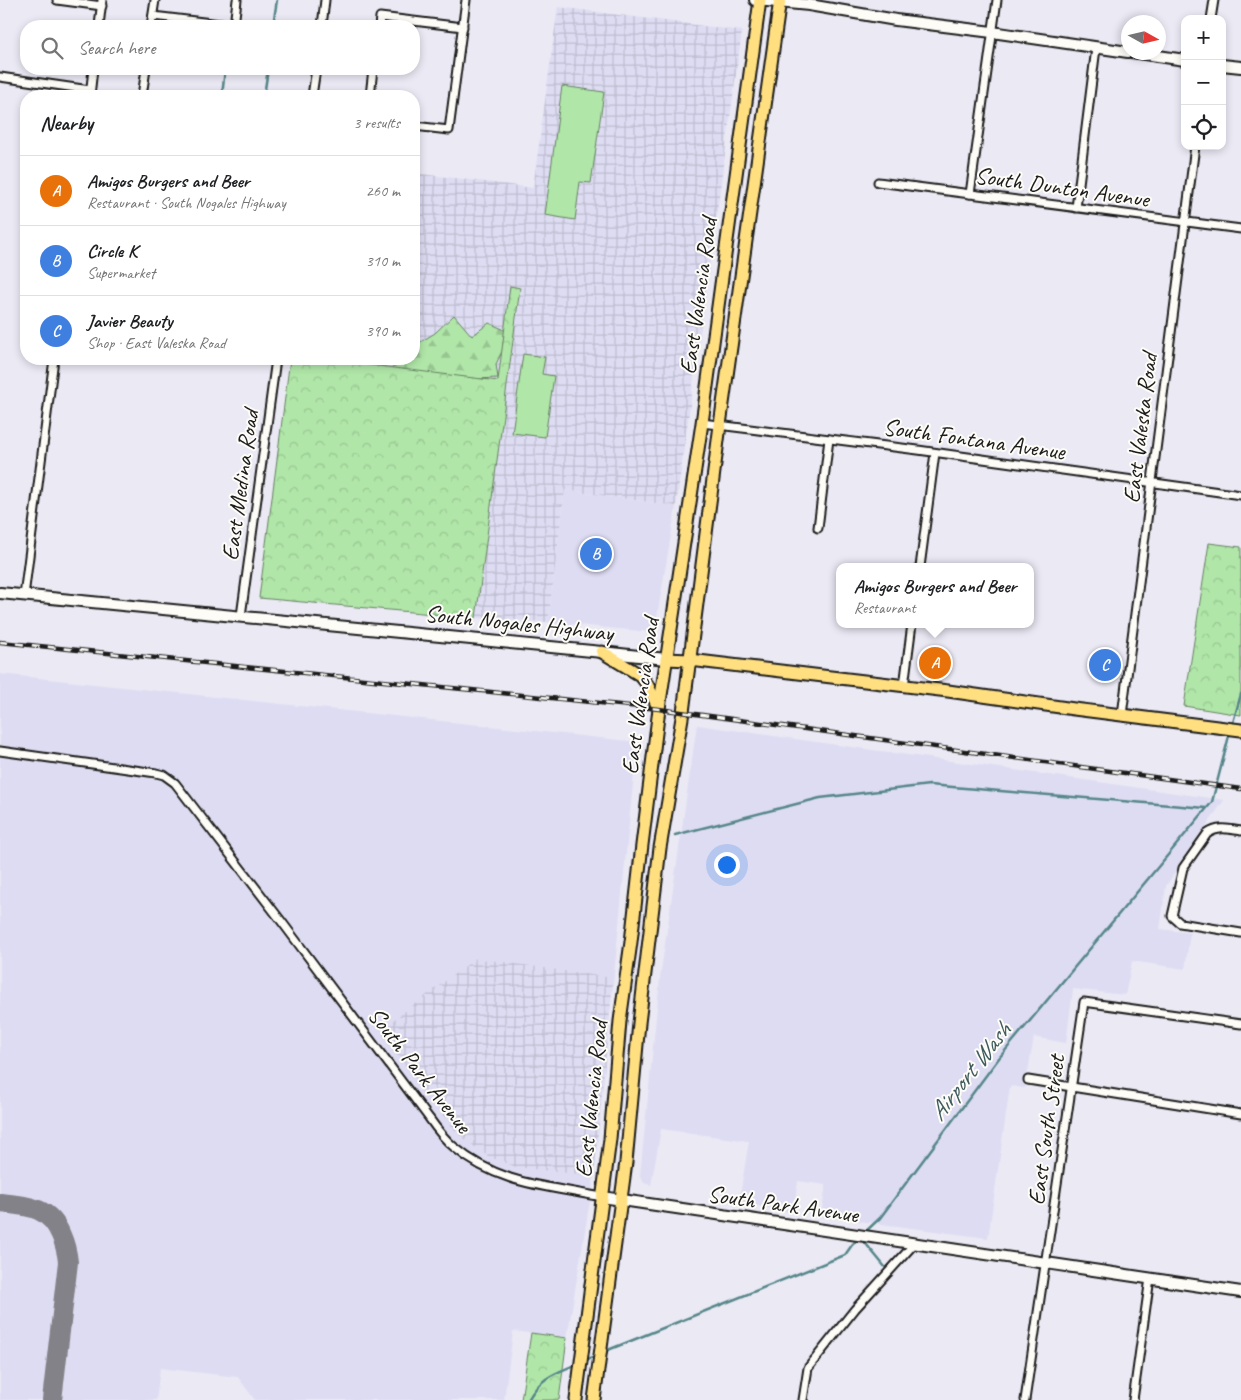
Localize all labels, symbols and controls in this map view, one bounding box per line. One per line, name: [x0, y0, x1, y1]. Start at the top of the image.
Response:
north arrow: [1121, 15, 1166, 60]
map controls: [1181, 15, 1226, 150]
button: +: [1181, 15, 1226, 60]
search box: [20, 20, 420, 75]
icon: search: [38, 34, 66, 62]
text: Search here: [78, 36, 155, 60]
button: −: [1181, 60, 1226, 105]
button: locate: [1181, 105, 1226, 150]
text: Nearby: [40, 110, 93, 136]
text: 3 results: [353, 113, 400, 133]
street label: South Dunton Avenue: [973, 160, 1153, 214]
text: Amigos Burgers and Beer: [87, 169, 250, 193]
text: A: [52, 181, 60, 201]
text: 260 m: [366, 181, 400, 201]
text: Restaurant · South Nogales Highway: [87, 193, 286, 213]
street label: East Valencia Road: [672, 212, 724, 376]
text: Circle K: [87, 239, 137, 263]
text: B: [52, 251, 60, 271]
text: 310 m: [366, 251, 400, 271]
text: Supermarket: [87, 263, 155, 283]
text: Javier Beauty: [87, 309, 173, 333]
text: C: [52, 321, 60, 341]
text: 390 m: [366, 321, 400, 341]
text: Shop · East Valeska Road: [87, 333, 225, 353]
street label: East Valeska Road: [1116, 348, 1165, 505]
street label: East Medina Road: [215, 404, 266, 562]
street label: South Fontana Avenue: [881, 411, 1069, 467]
pin: B: [580, 535, 612, 573]
popup: [836, 563, 1034, 628]
text: Amigos Burgers and Beer: [854, 574, 1016, 598]
street label: South Nogales Highway: [423, 598, 616, 648]
text: Restaurant: [854, 598, 916, 618]
street label: East Valencia Road: [614, 612, 666, 776]
pin: A: [919, 644, 951, 682]
pin: C: [1089, 646, 1121, 684]
your location: [714, 852, 740, 878]
street label: South Park Avenue: [361, 1001, 480, 1141]
water label: Airport Wash: [921, 1015, 1019, 1127]
street label: East Valencia Road: [568, 1016, 615, 1179]
street label: East South Street: [1021, 1051, 1072, 1207]
street label: South Park Avenue: [706, 1179, 862, 1230]

